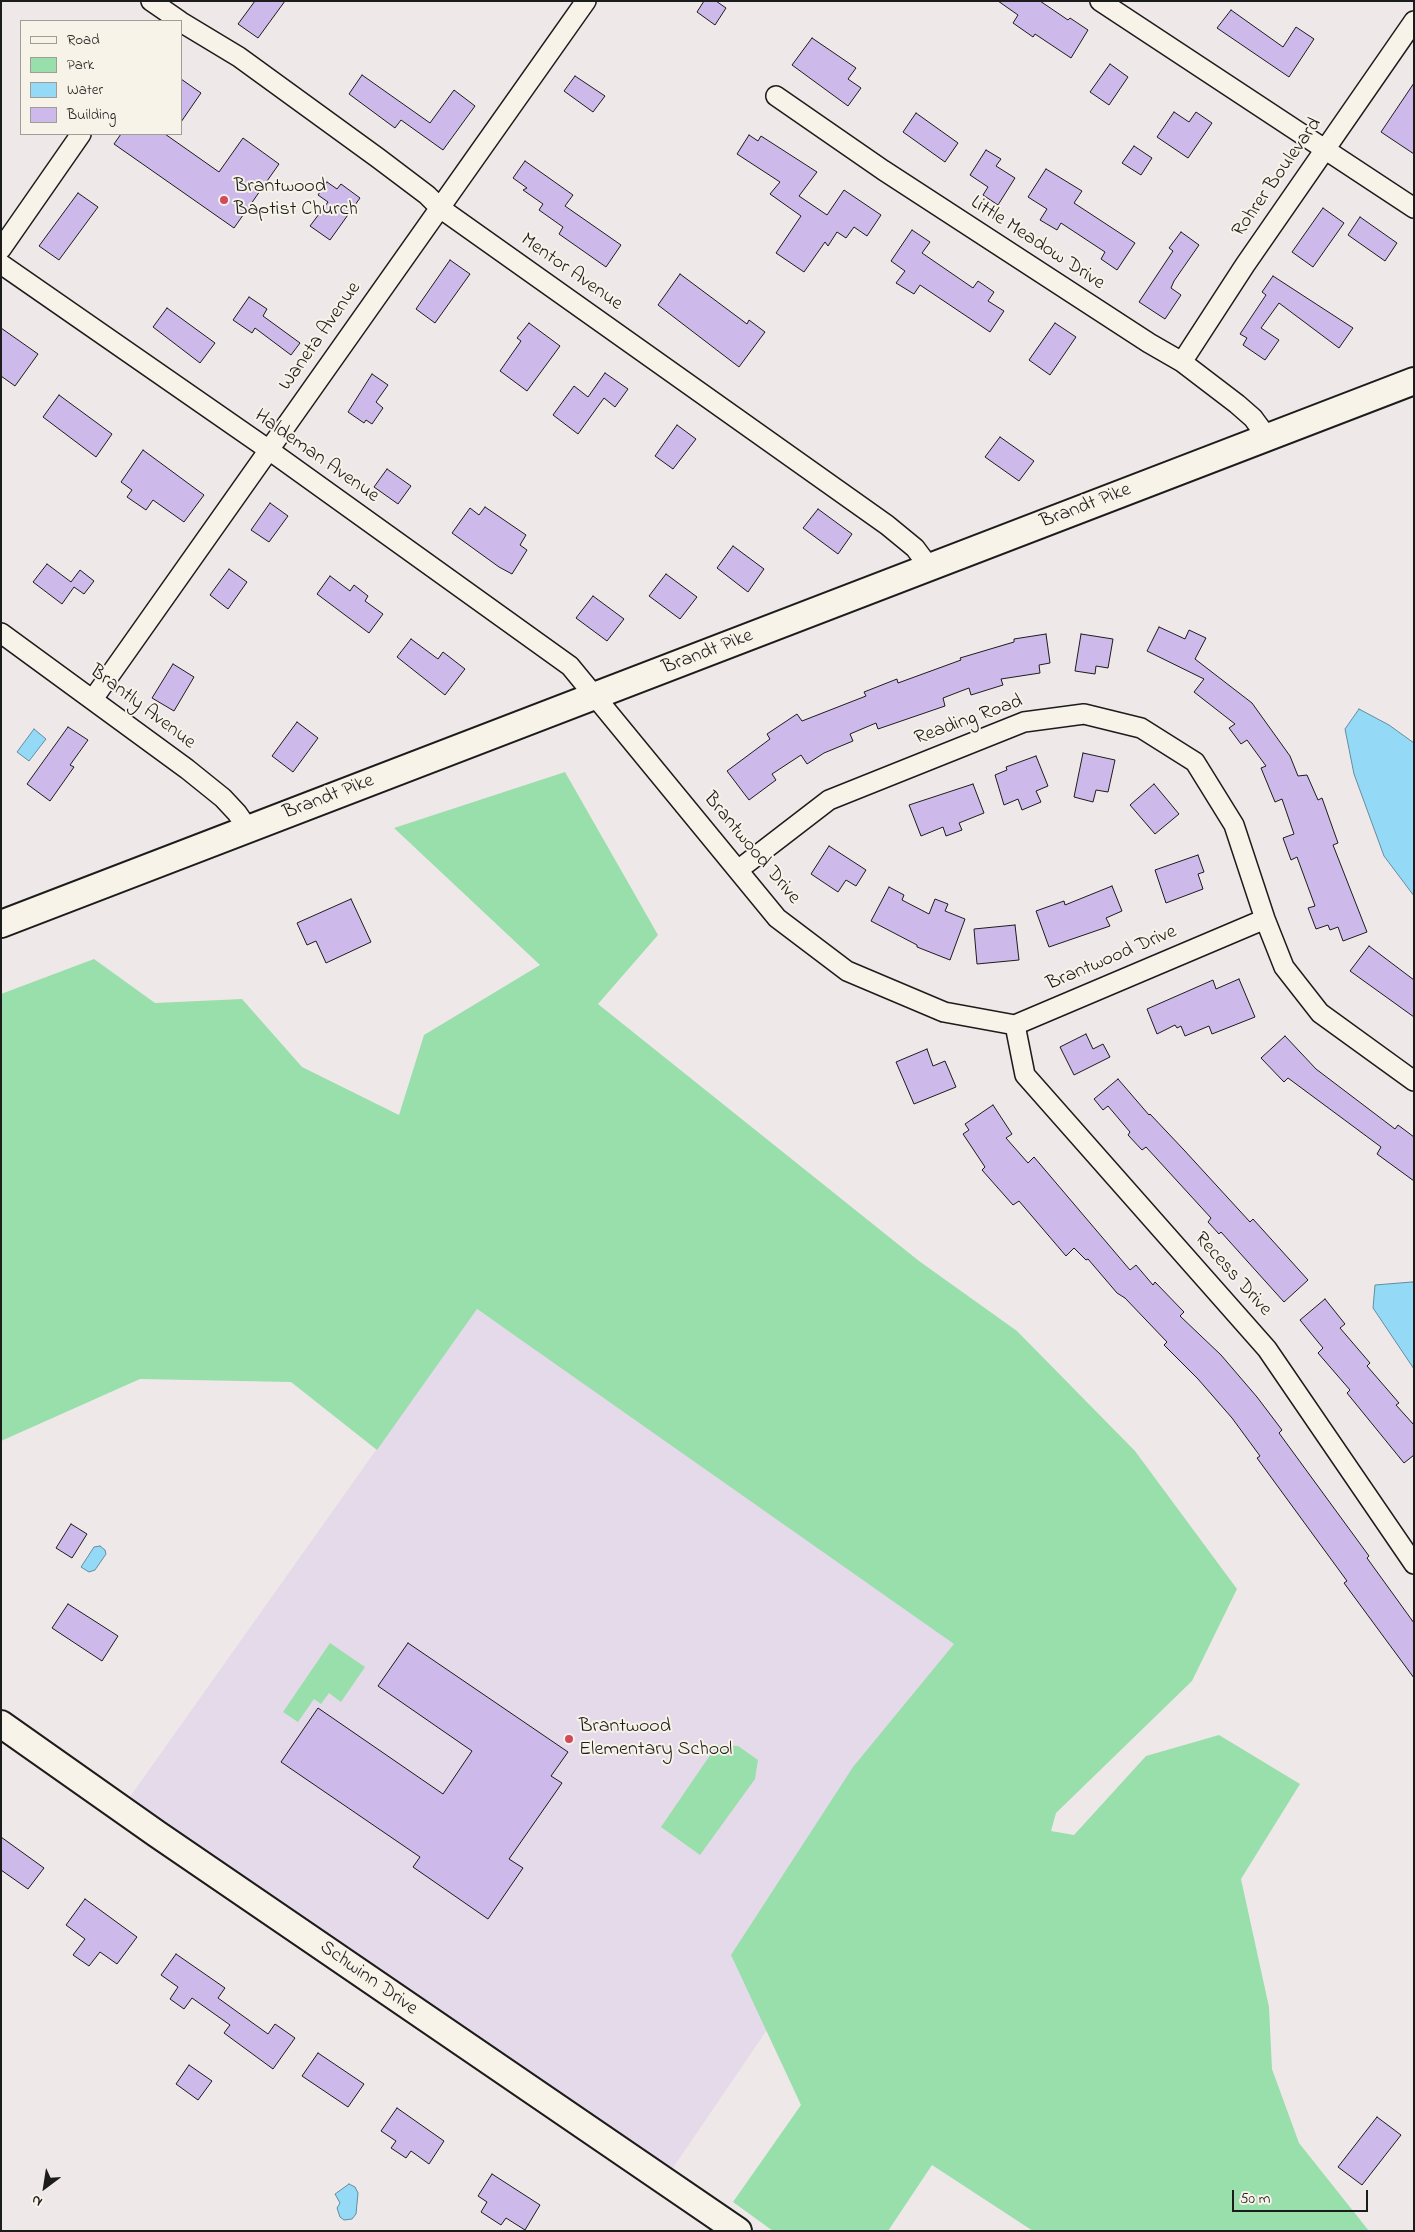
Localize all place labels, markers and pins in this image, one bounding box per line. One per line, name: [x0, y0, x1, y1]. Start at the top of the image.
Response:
place label: Brantwood Baptist Church: [234, 176, 358, 223]
marker: Brantwood Baptist Church: [218, 194, 230, 206]
place label: Brantwood Elementary School: [579, 1716, 732, 1763]
marker: Brantwood Elementary School: [563, 1733, 575, 1745]

